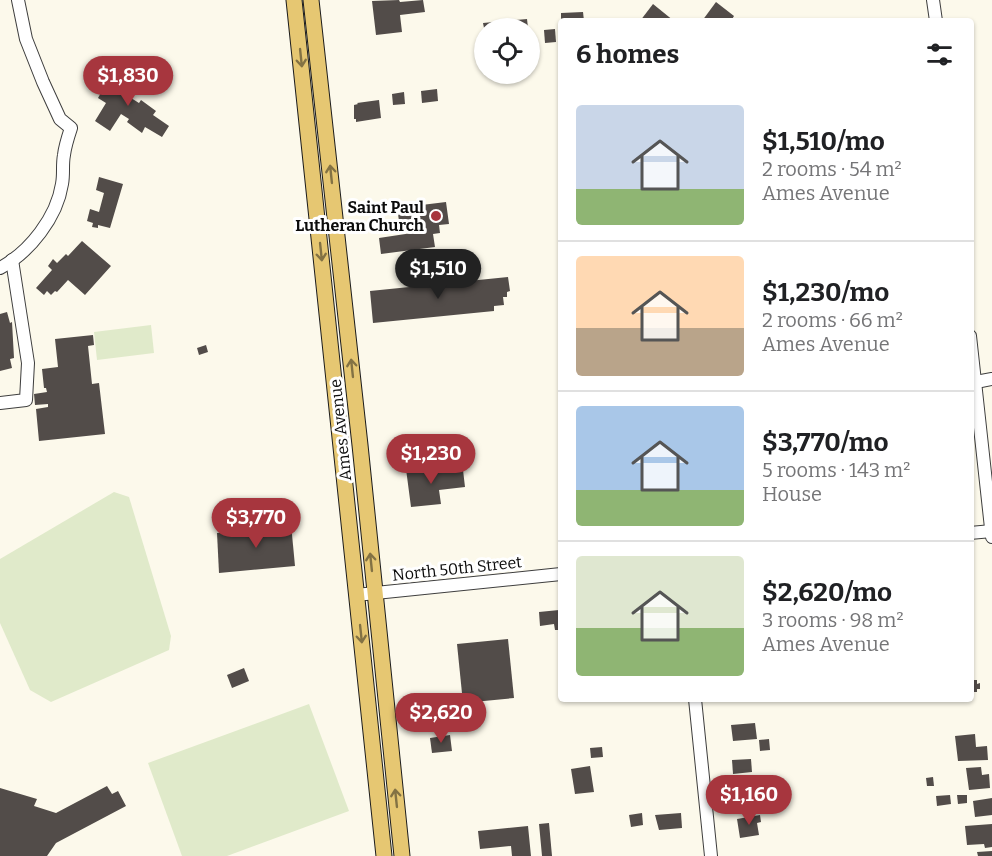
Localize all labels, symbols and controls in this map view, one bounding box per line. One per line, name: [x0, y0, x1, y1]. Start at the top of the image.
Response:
map controls: [474, 18, 540, 84]
button: locate: [474, 18, 540, 84]
icon: filters: [923, 38, 956, 71]
text: 6 homes: [576, 39, 679, 70]
one-way arrow: [295, 48, 306, 68]
pin: $1,830: [79, 56, 177, 107]
text: $1,830: [97, 63, 159, 87]
text: $1,510/mo: [762, 126, 885, 157]
icon: home: [624, 129, 696, 201]
text: 2 rooms · 54 m²: [762, 157, 902, 181]
one-way arrow: [325, 165, 336, 185]
text: Ames Avenue: [762, 181, 890, 205]
place label: Saint Paul Lutheran Church: [295, 198, 424, 235]
marker: Saint Paul Lutheran Church: [429, 209, 443, 223]
one-way arrow: [316, 242, 327, 261]
pin: $1,510: [389, 249, 487, 300]
text: $1,510: [409, 256, 467, 280]
text: $1,230/mo: [762, 277, 889, 308]
icon: home: [624, 280, 696, 352]
text: 2 rooms · 66 m²: [762, 308, 903, 332]
text: Ames Avenue: [762, 332, 890, 356]
one-way arrow: [346, 359, 357, 379]
street label: Ames Avenue: [326, 378, 355, 482]
text: $3,770/mo: [762, 427, 888, 458]
icon: home: [624, 430, 696, 502]
pin: $1,230: [382, 434, 480, 485]
text: $1,230: [400, 441, 462, 465]
text: 5 rooms · 143 m²: [762, 458, 910, 482]
text: House: [762, 482, 822, 506]
pin: $3,770: [207, 498, 305, 549]
text: $3,770: [226, 505, 286, 529]
street label: North 50th Street: [391, 552, 523, 585]
one-way arrow: [365, 553, 376, 573]
text: $2,620/mo: [762, 577, 892, 608]
icon: home: [624, 580, 696, 652]
text: 3 rooms · 98 m²: [762, 608, 904, 632]
one-way arrow: [355, 624, 366, 643]
text: Ames Avenue: [762, 632, 890, 656]
pin: $2,620: [392, 693, 490, 744]
text: $2,620: [409, 700, 473, 724]
pin: $1,160: [700, 775, 798, 826]
text: $1,160: [720, 782, 778, 806]
one-way arrow: [390, 788, 401, 808]

